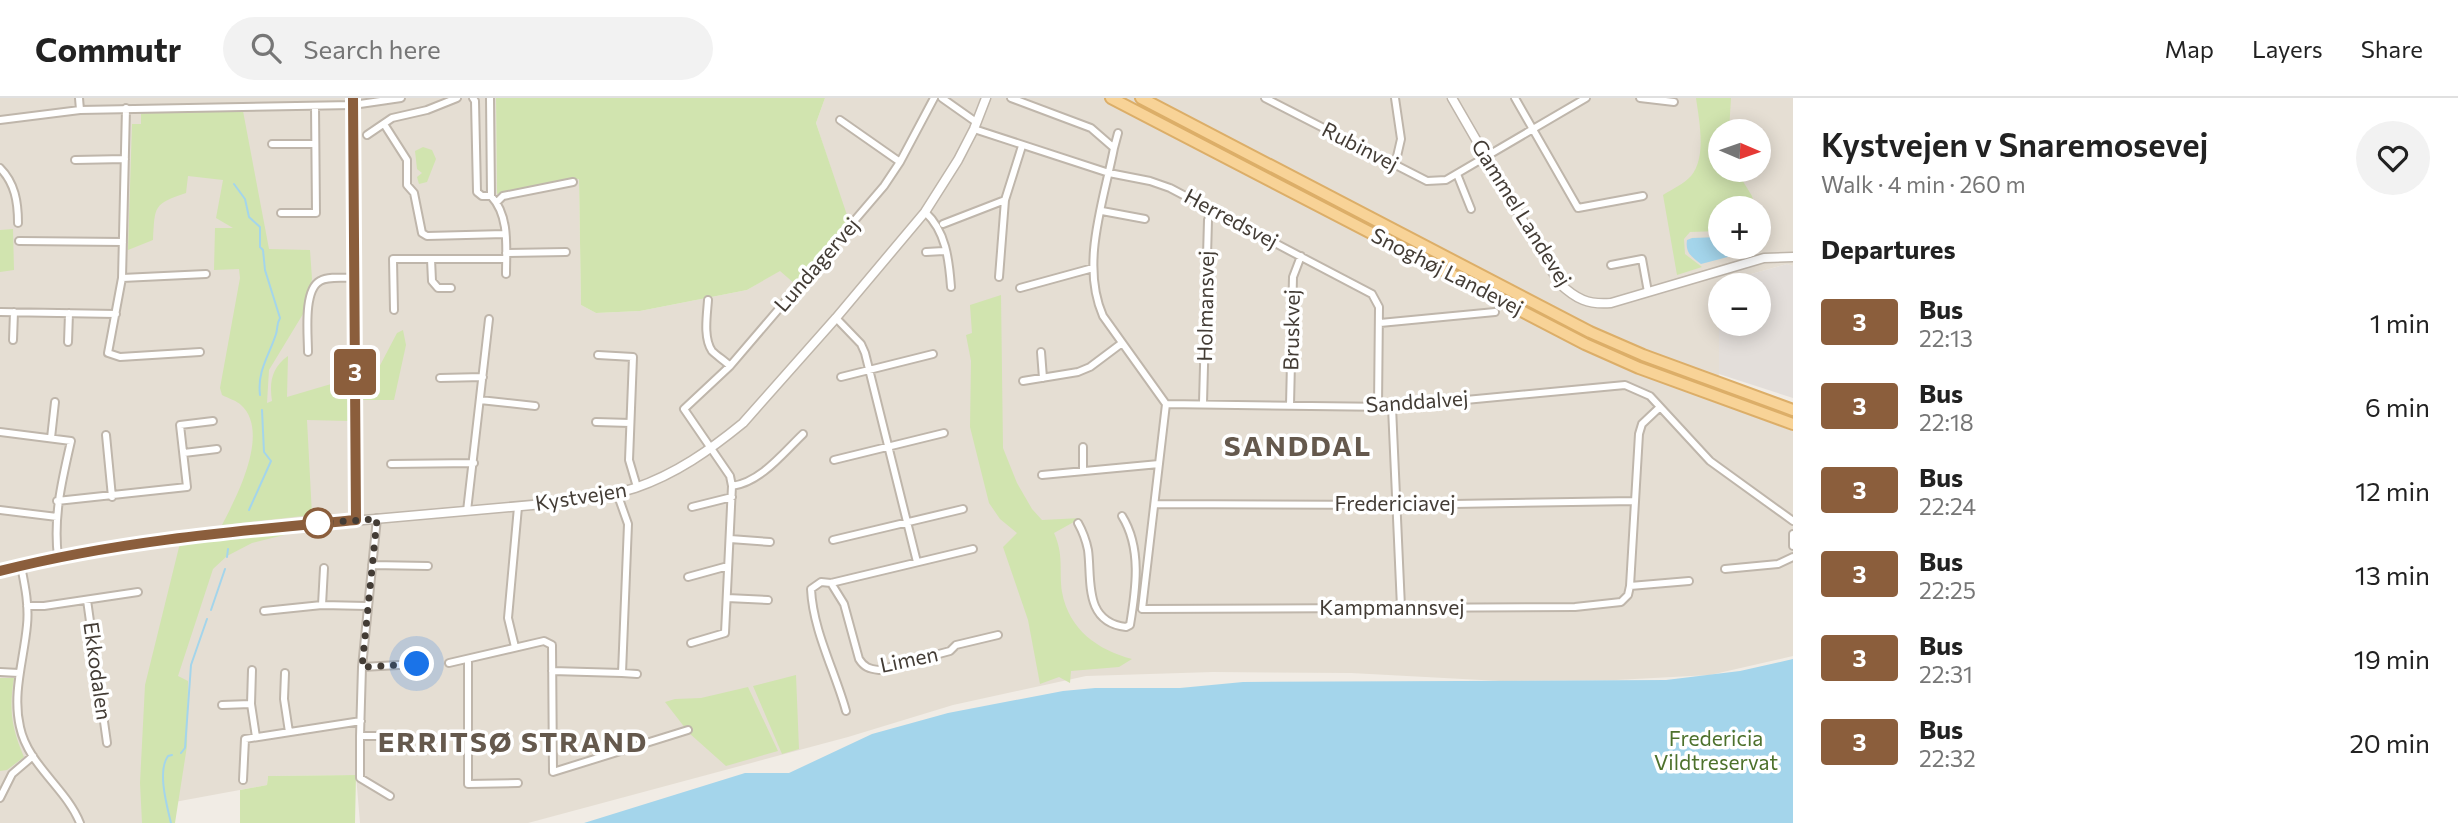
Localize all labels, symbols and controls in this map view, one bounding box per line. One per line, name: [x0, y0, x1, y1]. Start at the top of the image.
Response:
search box: [223, 17, 713, 80]
text: Commutr: [35, 28, 181, 69]
icon: search: [247, 29, 285, 67]
text: Search here: [303, 33, 441, 64]
text: Map: [2165, 34, 2214, 63]
text: Layers: [2252, 34, 2323, 63]
text: Share: [2361, 34, 2423, 63]
street label: Rubinvej: [1318, 116, 1403, 175]
north arrow: [1708, 119, 1771, 182]
map controls: [1708, 119, 1771, 336]
button: heart: [2356, 121, 2430, 195]
text: Kystvejen v Snaremosevej: [1821, 123, 2208, 164]
street label: Gammel Landevej: [1467, 134, 1577, 290]
text: Walk · 4 min · 260 m: [1821, 170, 2026, 198]
street label: Herredsvej: [1181, 183, 1283, 253]
button: +: [1708, 196, 1771, 259]
street label: Lundagervej: [768, 212, 863, 316]
street label: Snoghøj Landevej: [1368, 222, 1528, 320]
text: Departures: [1821, 233, 1956, 264]
street label: Holmansvej: [1191, 250, 1218, 362]
button: −: [1708, 273, 1771, 336]
street label: Bruskvej: [1277, 289, 1304, 371]
text: Bus: [1919, 293, 1963, 324]
text: 3: [1853, 307, 1866, 336]
text: 1 min: [2370, 307, 2430, 338]
text: 22:13: [1919, 324, 1973, 352]
line badge: 3: [332, 349, 378, 395]
text: 3: [348, 357, 362, 386]
text: Bus: [1919, 377, 1963, 408]
street label: Sanddalvej: [1365, 384, 1469, 417]
text: 3: [1853, 391, 1866, 420]
text: 6 min: [2365, 391, 2430, 422]
text: 22:18: [1919, 408, 1974, 436]
district label: SANDDAL: [1224, 428, 1372, 462]
text: Bus: [1919, 461, 1963, 492]
text: 3: [1853, 475, 1866, 504]
text: 12 min: [2355, 475, 2430, 506]
street label: Kystvejen: [533, 476, 628, 515]
street label: Fredericiavej: [1334, 490, 1456, 515]
text: 22:24: [1919, 492, 1976, 520]
unlabelled marker: [303, 508, 333, 538]
text: Bus: [1919, 545, 1963, 576]
text: 3: [1853, 559, 1866, 588]
text: 13 min: [2355, 559, 2430, 590]
text: 22:25: [1919, 576, 1976, 604]
street label: Kampmannsvej: [1319, 594, 1465, 619]
street label: Ekkodalen: [79, 620, 118, 721]
text: Bus: [1919, 629, 1963, 660]
street label: Limen: [877, 640, 940, 677]
text: 3: [1853, 643, 1866, 672]
text: 19 min: [2354, 643, 2430, 674]
your location: [399, 646, 434, 681]
text: 22:31: [1919, 660, 1973, 688]
text: Bus: [1919, 713, 1963, 744]
district label: ERRITSØ STRAND: [378, 724, 648, 758]
park label: Fredericia Vildtreservat: [1654, 725, 1778, 774]
text: 3: [1853, 727, 1866, 756]
text: 20 min: [2349, 727, 2430, 758]
text: 22:32: [1919, 744, 1976, 772]

